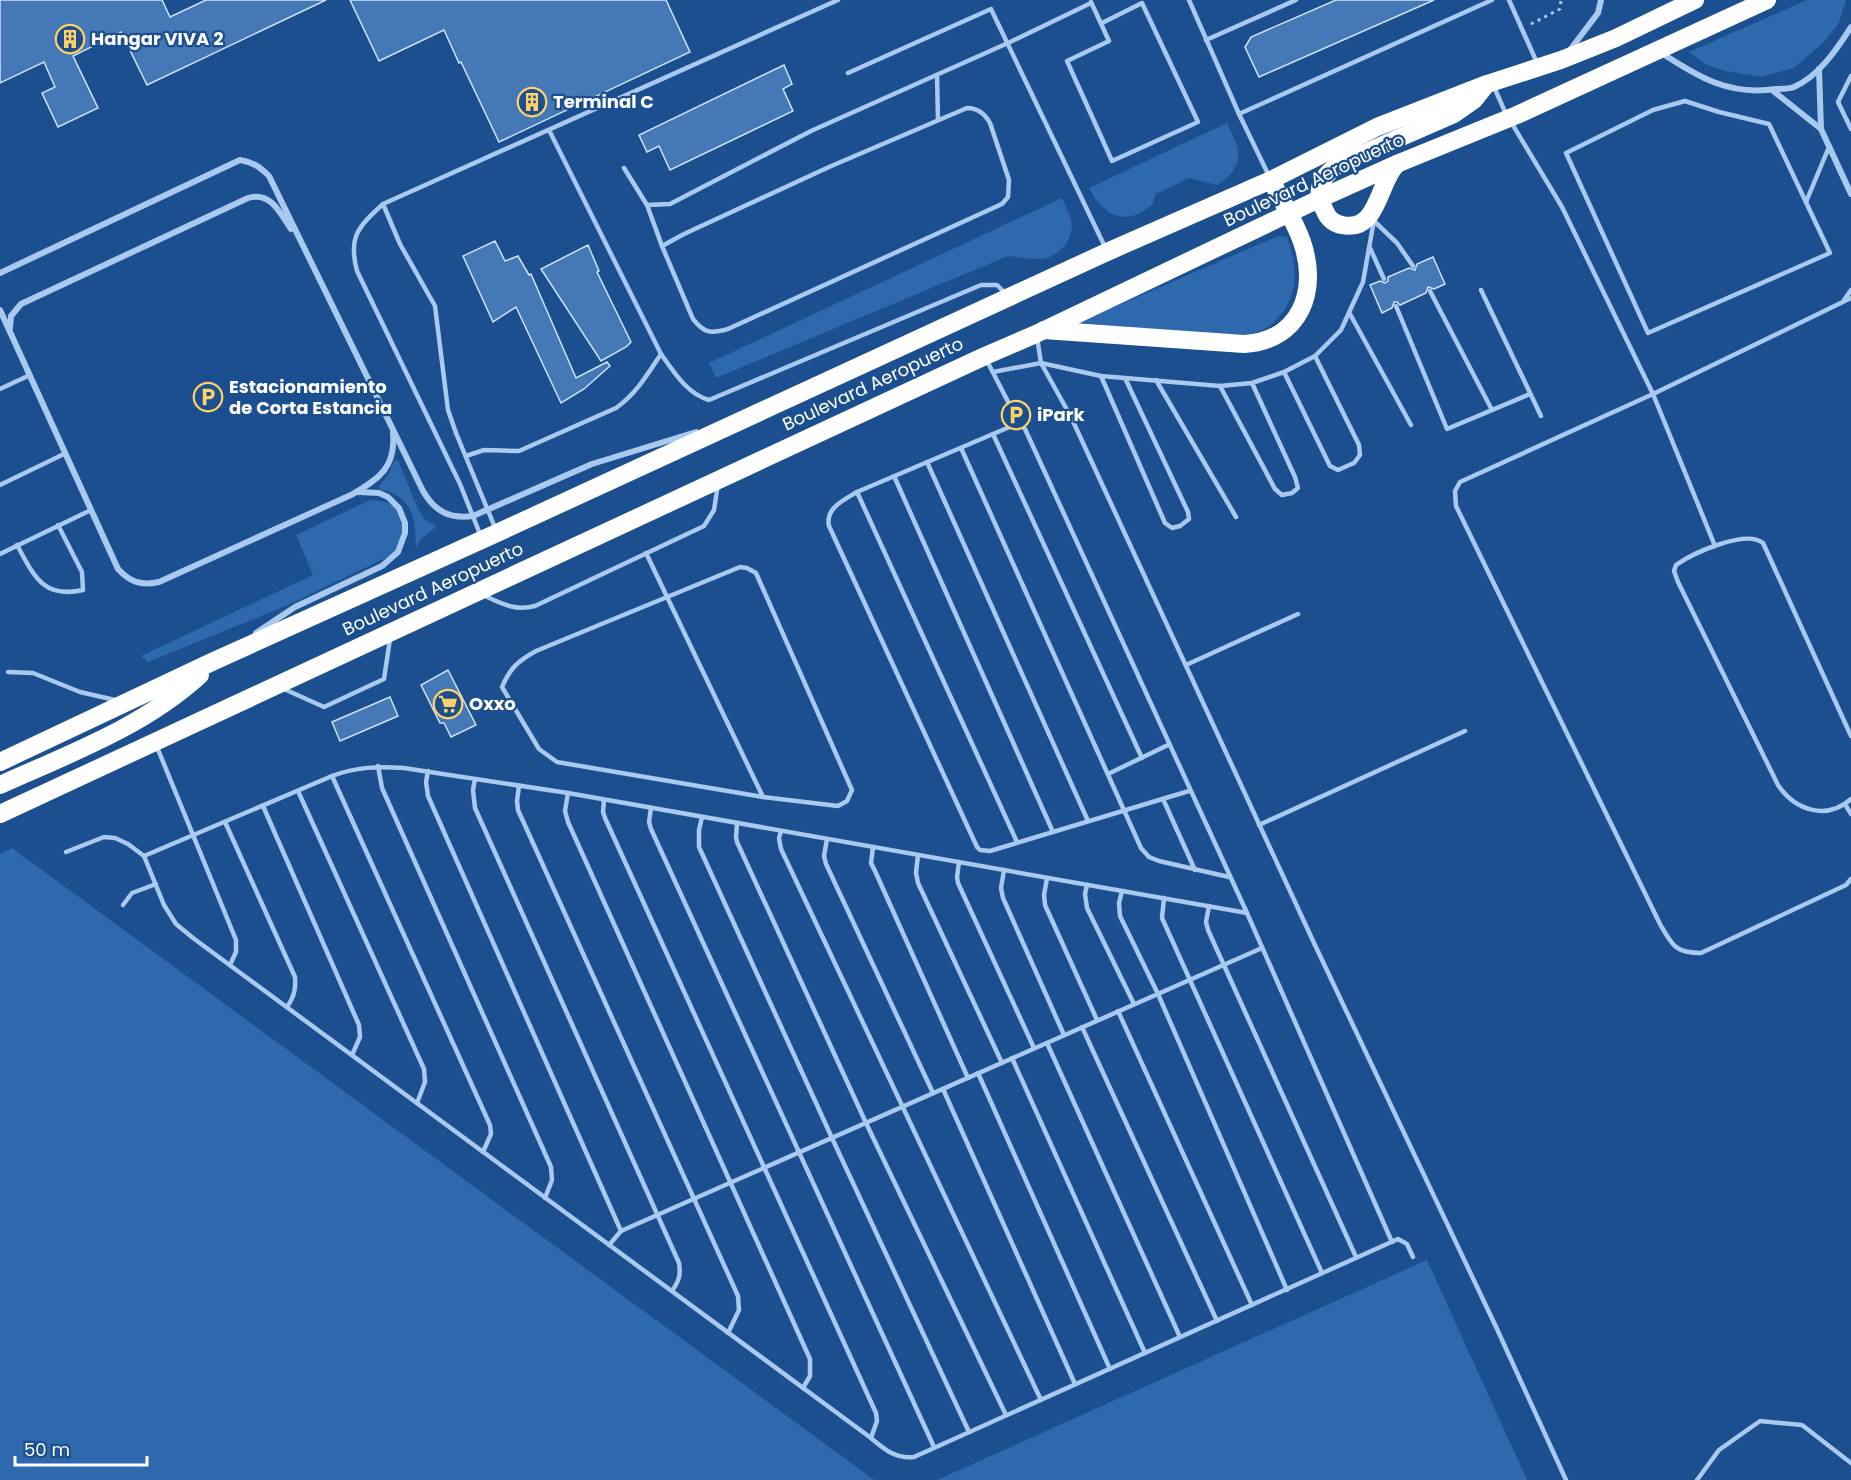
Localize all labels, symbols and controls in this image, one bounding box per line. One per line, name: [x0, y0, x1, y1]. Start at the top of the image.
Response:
building icon: Hangar VIVA 2: [54, 23, 86, 55]
place label: Hangar VIVA 2: [91, 26, 223, 51]
building icon: Terminal C: [516, 86, 548, 118]
place label: Terminal C: [553, 89, 654, 114]
street label: Boulevard Aeropuerto: [1219, 127, 1408, 232]
street label: Boulevard Aeropuerto: [778, 331, 967, 436]
place label: Estacionamiento de Corta Estancia: [229, 374, 392, 420]
parking icon: Estacionamiento de Corta Estancia: [192, 381, 224, 413]
parking icon: iPark: [1000, 399, 1032, 431]
place label: iPark: [1037, 402, 1085, 427]
street label: Boulevard Aeropuerto: [338, 536, 527, 641]
supermarket icon: Oxxo: [432, 688, 464, 720]
place label: Oxxo: [469, 691, 516, 716]
scale bar: [15, 1429, 147, 1467]
text: 50 m: [24, 1437, 70, 1462]

